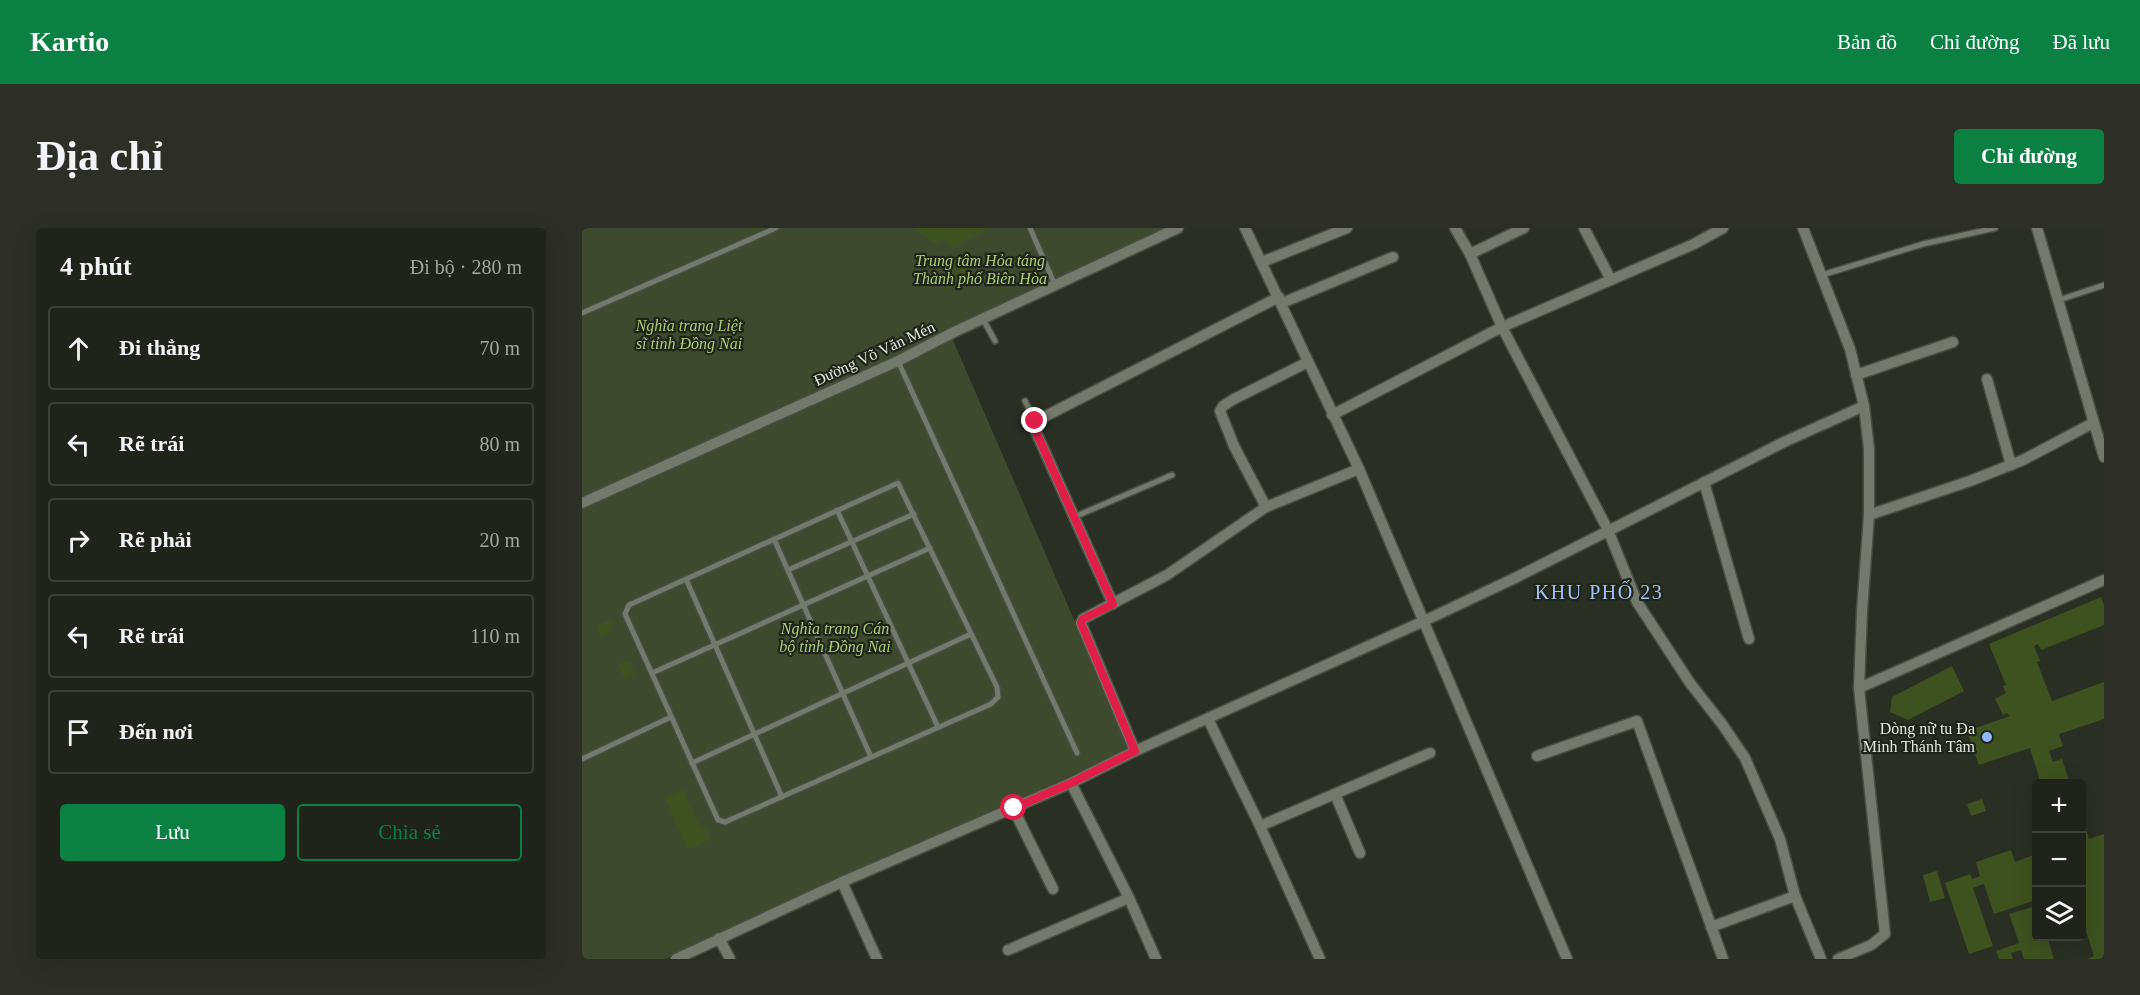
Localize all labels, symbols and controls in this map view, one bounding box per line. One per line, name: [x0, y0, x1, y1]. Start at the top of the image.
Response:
text: Kartio: [30, 26, 109, 57]
text: Bản đồ: [1837, 30, 1897, 54]
text: Chỉ đường: [1930, 30, 2020, 54]
text: Đã lưu: [2053, 30, 2110, 54]
button: Chỉ đường: [1954, 129, 2104, 184]
text: Địa chỉ: [36, 133, 163, 179]
text: 4 phút: [60, 252, 132, 281]
park label: Trung tâm Hỏa táng Thành phố Biên Hòa: [913, 252, 1047, 288]
text: Đi bộ · 280 m: [410, 256, 522, 278]
park label: Nghĩa trang Liệt sĩ tỉnh Đồng Nai: [635, 317, 743, 353]
street label: Đường Võ Văn Mén: [811, 318, 938, 390]
icon: ahead: [62, 332, 95, 365]
text: Đi thẳng: [119, 335, 200, 360]
text: 70 m: [479, 337, 520, 359]
route end: [1021, 407, 1047, 433]
icon: left: [62, 428, 95, 461]
text: Rẽ trái: [119, 431, 184, 456]
text: 80 m: [479, 433, 520, 455]
icon: right: [62, 524, 95, 557]
text: Rẽ phải: [119, 527, 192, 552]
text: 20 m: [479, 529, 520, 551]
district label: KHU PHỐ 23: [1535, 580, 1663, 603]
icon: left: [62, 620, 95, 653]
park label: Nghĩa trang Cán bộ tỉnh Đồng Nai: [779, 620, 891, 656]
text: Rẽ trái: [119, 623, 184, 648]
text: 110 m: [470, 625, 520, 647]
icon: arrive: [62, 716, 95, 749]
text: Đến nơi: [119, 719, 193, 744]
place label: Dòng nữ tu Đa Minh Thánh Tâm: [1863, 720, 1976, 755]
marker: Dòng nữ tu Đa Minh Thánh Tâm: [1980, 730, 1994, 744]
map controls: [2032, 779, 2086, 941]
button: +: [2032, 779, 2086, 833]
route start: [1000, 794, 1026, 820]
button: Lưu: [60, 804, 285, 861]
button: Chia sẻ: [297, 804, 522, 861]
button: −: [2032, 833, 2086, 887]
button: layers: [2032, 887, 2086, 941]

